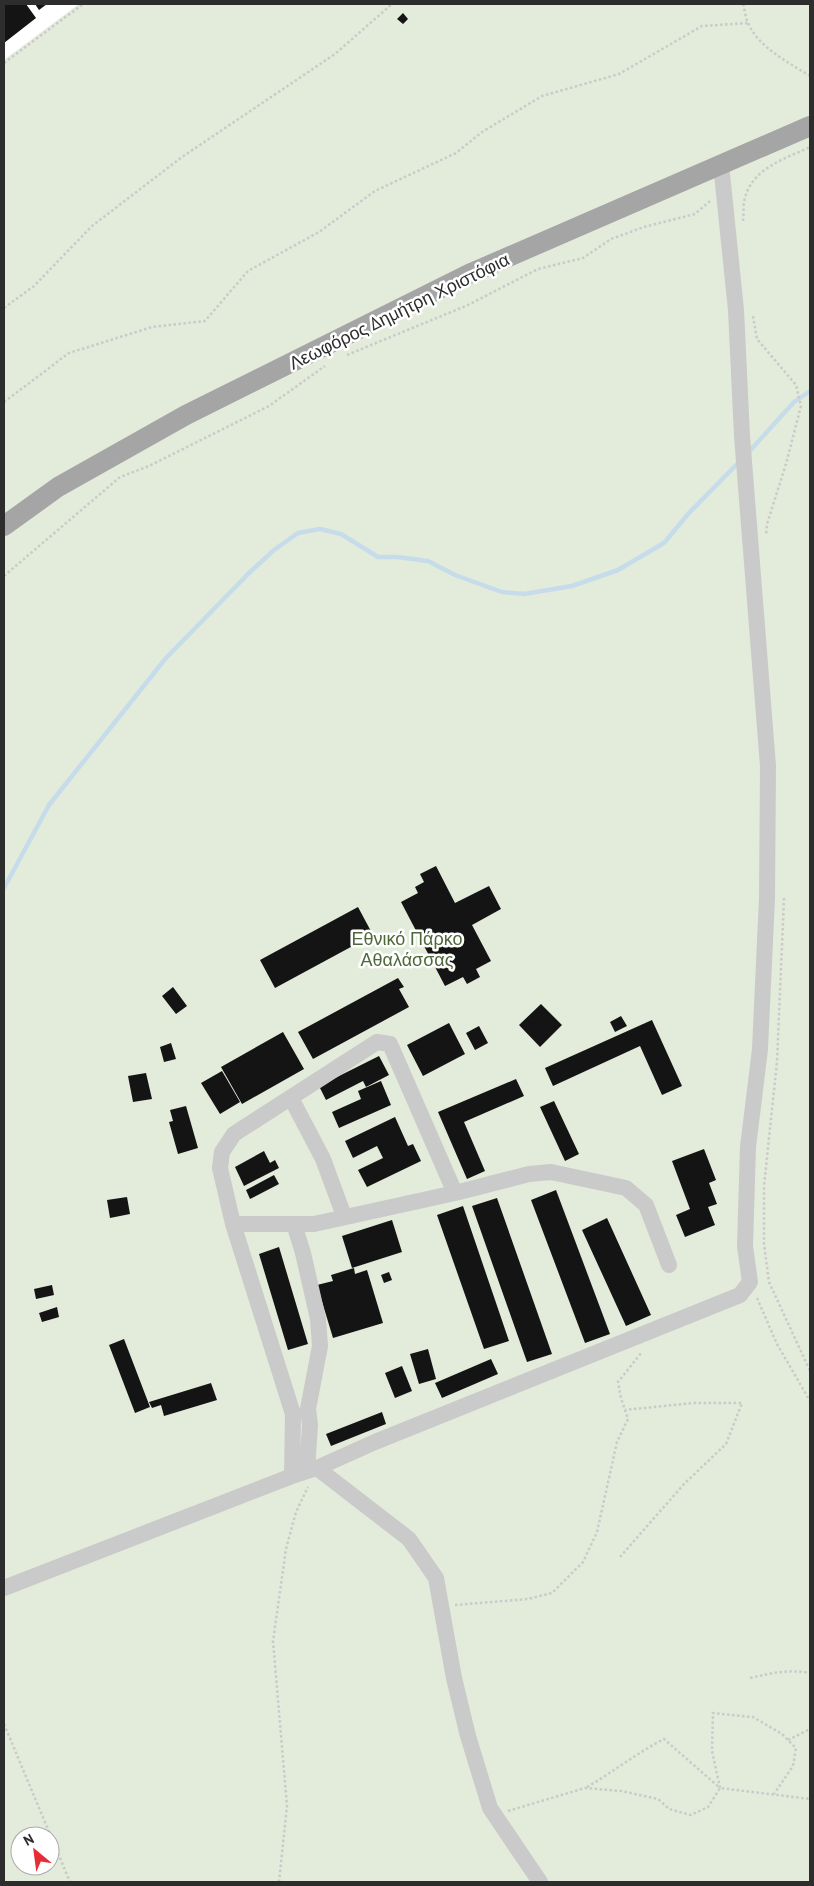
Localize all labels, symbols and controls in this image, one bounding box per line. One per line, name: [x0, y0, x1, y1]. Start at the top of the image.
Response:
street label: Λεωφόρος Δημήτρη Χριστόφια: [285, 248, 513, 374]
park label: Εθνικό Πάρκο Αθαλάσσας: [351, 927, 463, 971]
north arrow: [10, 1826, 60, 1876]
text: N: [20, 1830, 37, 1850]

